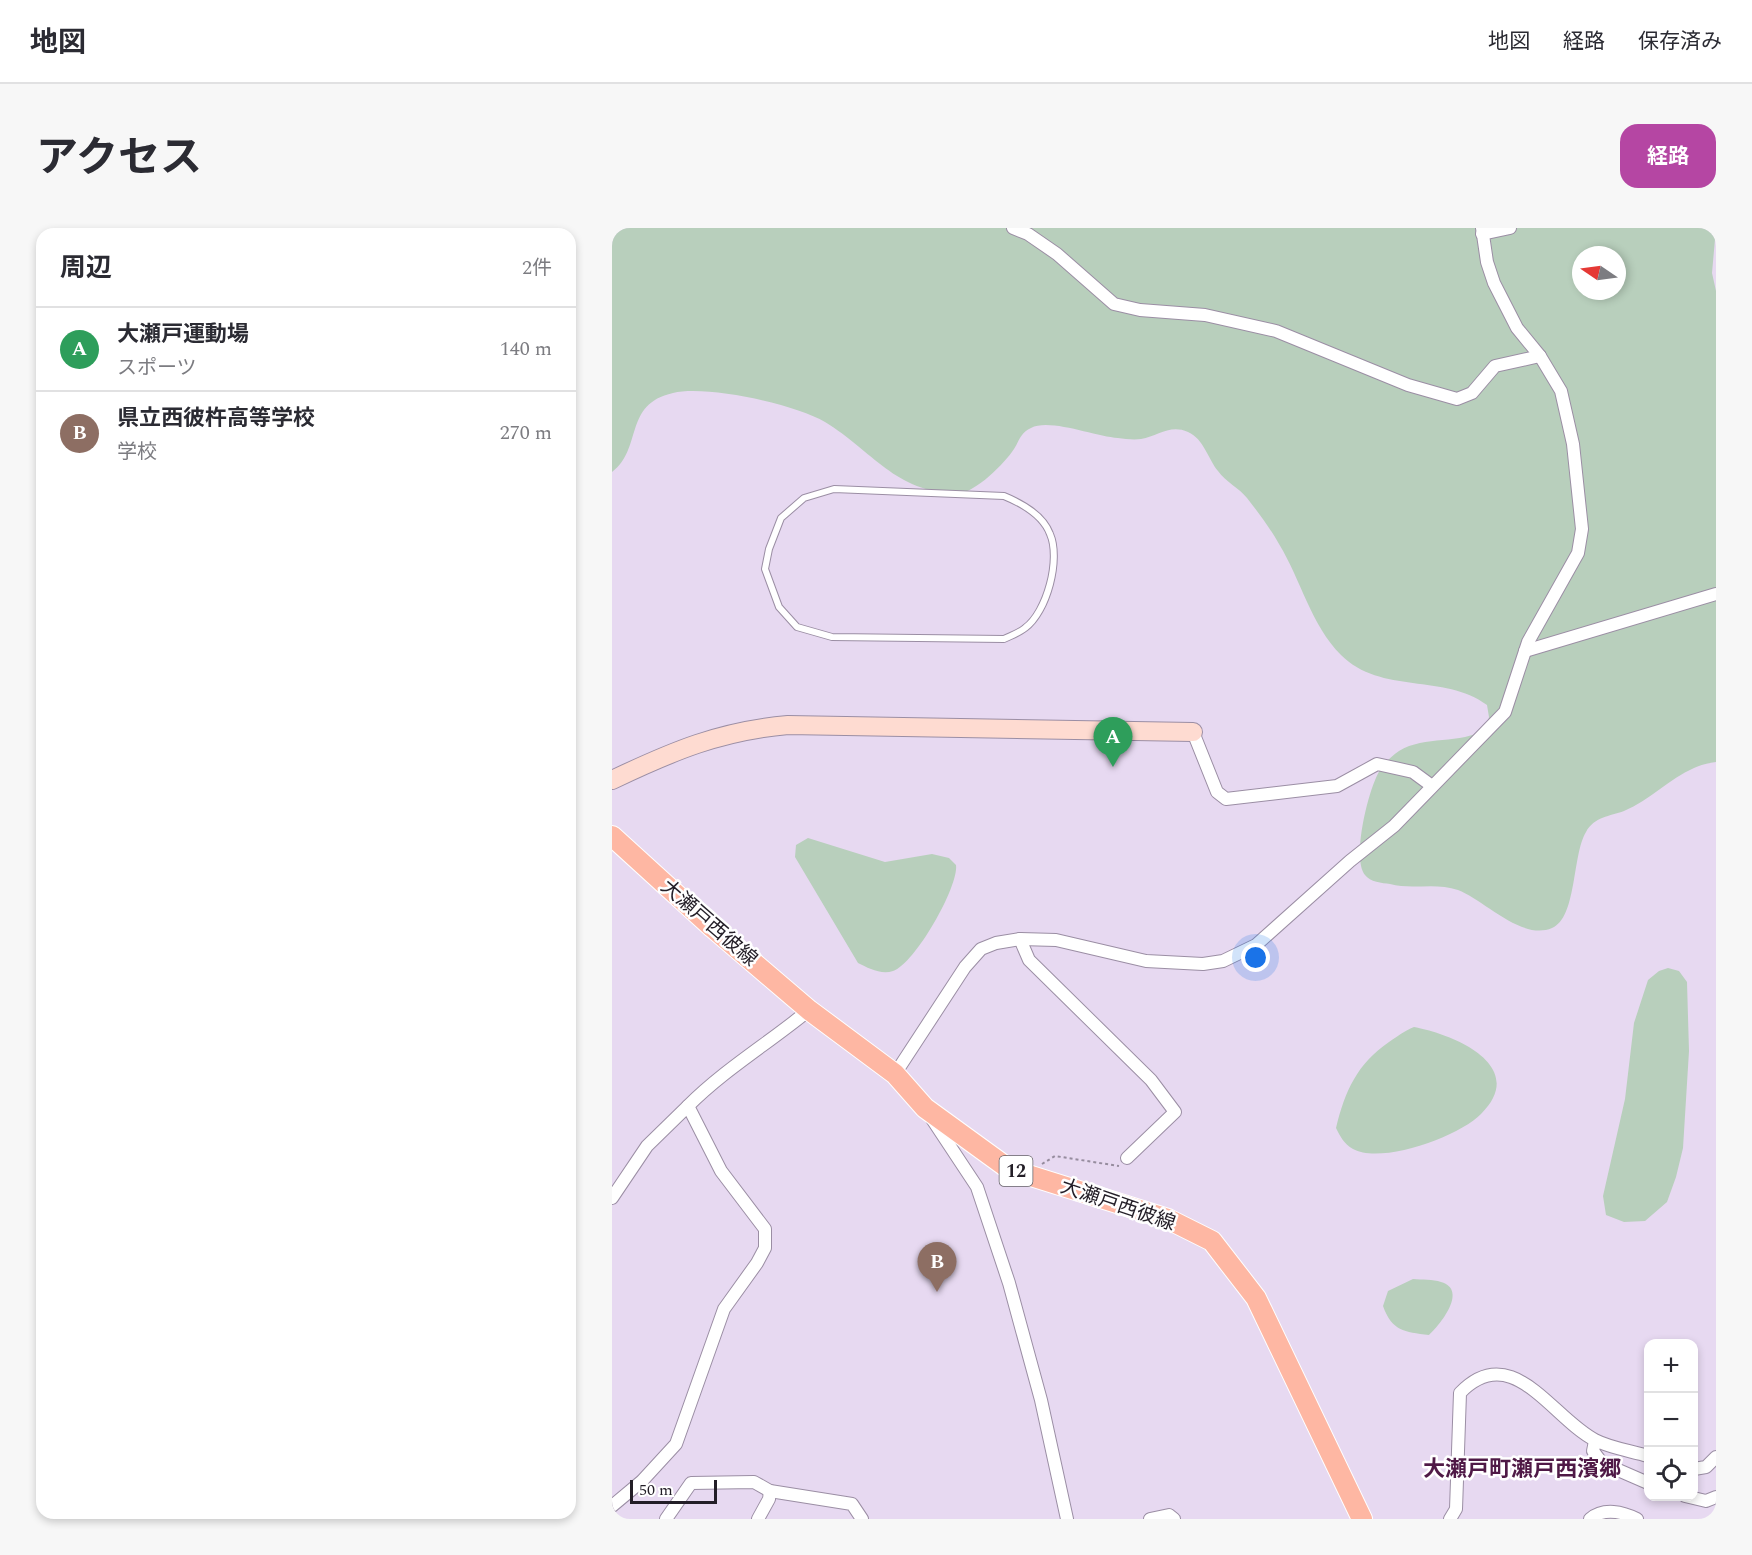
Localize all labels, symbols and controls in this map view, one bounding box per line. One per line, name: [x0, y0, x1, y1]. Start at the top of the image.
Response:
text: 地図: [30, 21, 86, 64]
text: 地図: [1488, 26, 1530, 58]
text: 経路: [1563, 26, 1605, 58]
text: 保存済み: [1638, 26, 1722, 58]
button: 経路: [1620, 124, 1716, 188]
text: アクセス: [36, 127, 202, 190]
north arrow: [1572, 246, 1626, 300]
text: 周辺: [60, 248, 112, 288]
text: 2件: [522, 253, 552, 283]
text: 大瀬戸運動場: [117, 318, 249, 351]
text: A: [72, 334, 87, 364]
text: 140 m: [500, 334, 552, 364]
text: スポーツ: [117, 353, 197, 383]
text: 県立西彼杵高等学校: [117, 402, 315, 435]
text: B: [72, 418, 87, 448]
text: 270 m: [500, 418, 552, 448]
text: 学校: [117, 437, 157, 467]
pin: A: [1094, 718, 1132, 767]
street label: 大瀬戸西彼線: [654, 872, 764, 974]
your location: [1241, 943, 1270, 972]
road number: 12: [1000, 1156, 1032, 1186]
street label: 大瀬戸西彼線: [1056, 1171, 1180, 1239]
pin: B: [918, 1242, 956, 1292]
map controls: [1644, 1339, 1698, 1501]
button: +: [1644, 1339, 1698, 1393]
button: −: [1644, 1393, 1698, 1447]
button: locate: [1644, 1447, 1698, 1501]
district label: 大瀬戸町瀬戸西濱郷: [1423, 1453, 1621, 1486]
scale bar: [630, 1477, 717, 1504]
text: 50 m: [639, 1478, 673, 1502]

